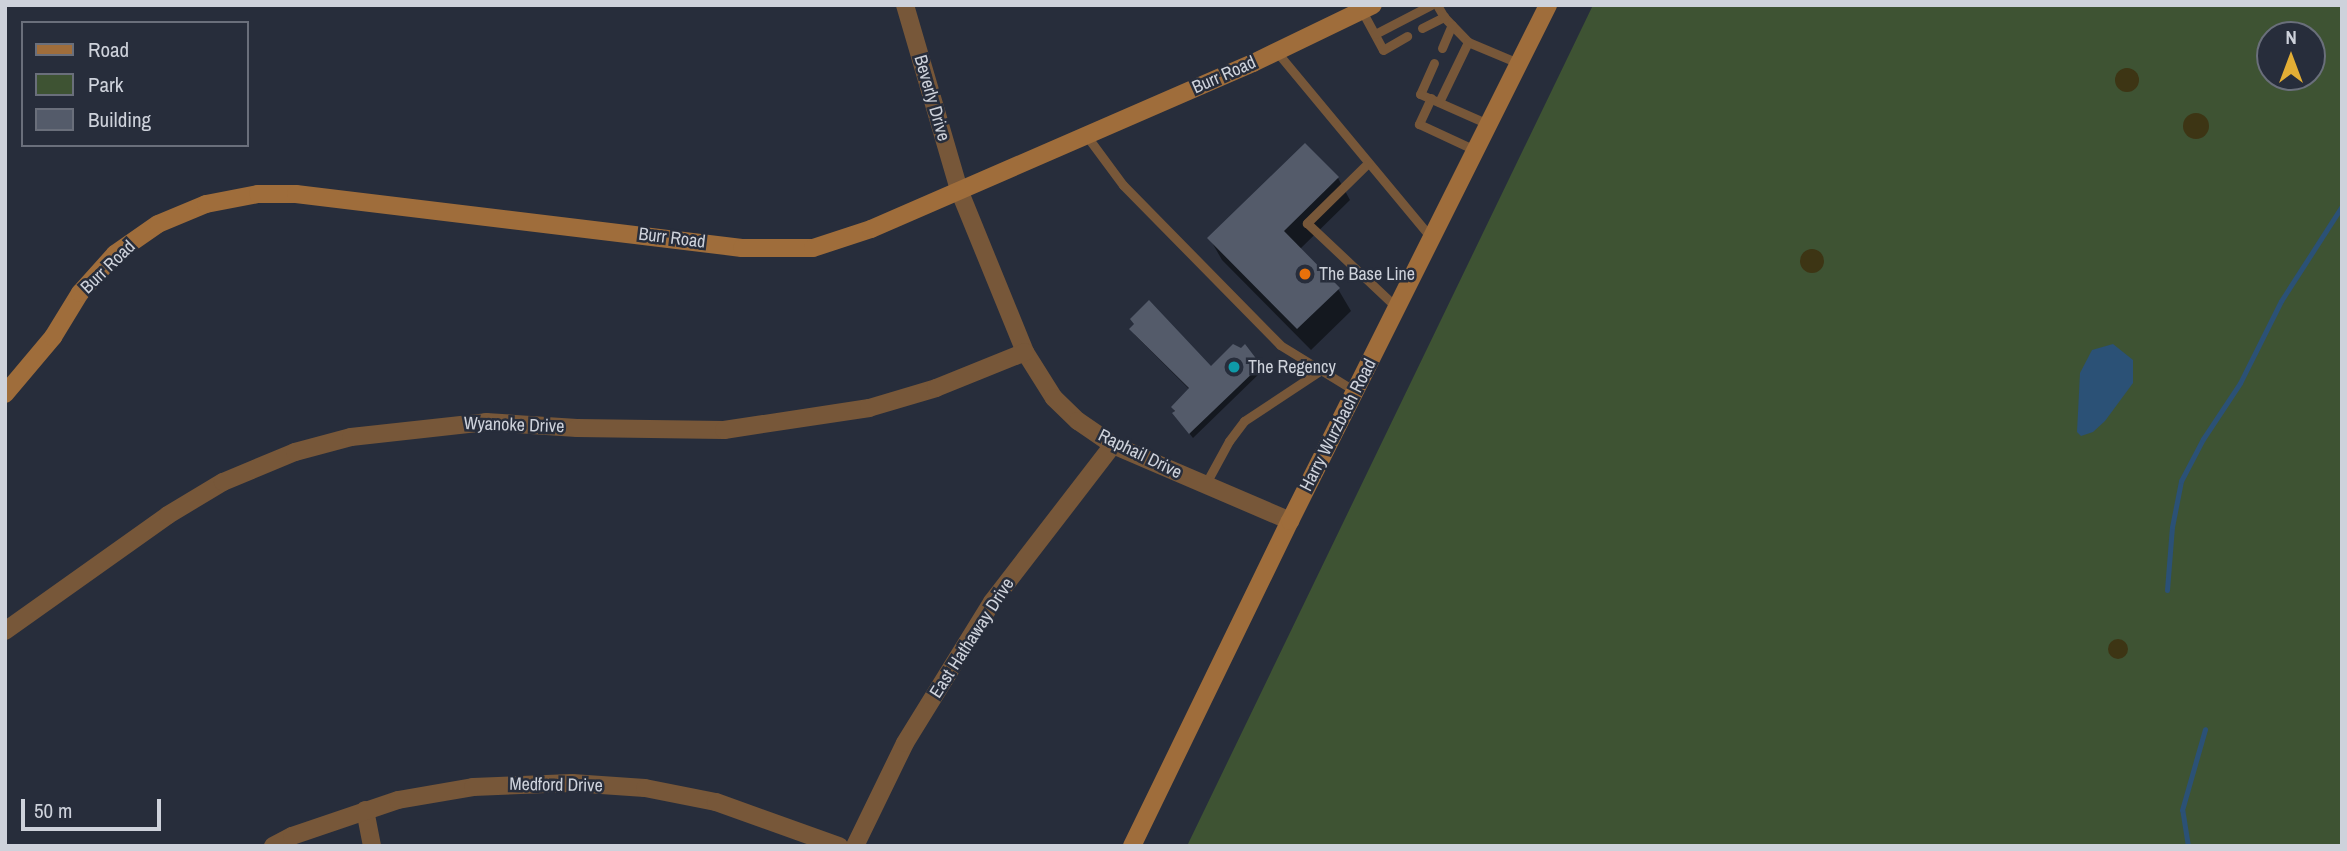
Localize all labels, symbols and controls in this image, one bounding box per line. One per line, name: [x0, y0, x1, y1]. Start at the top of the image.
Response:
legend: [21, 21, 248, 147]
north arrow: [2256, 21, 2326, 91]
text: N: [2285, 24, 2297, 50]
text: Road: [88, 35, 129, 64]
street label: Burr Road: [1189, 51, 1259, 99]
street label: Beverly Drive: [909, 52, 955, 144]
text: Park: [88, 70, 123, 99]
text: Building: [88, 105, 151, 134]
street label: Burr Road: [637, 223, 707, 253]
street label: Burr Road: [76, 236, 140, 298]
place label: The Base Line: [1319, 263, 1415, 285]
marker: The Base Line: [1297, 266, 1313, 282]
street label: Harry Wurzbach Road: [1295, 355, 1381, 495]
place label: The Regency: [1248, 356, 1336, 378]
marker: The Regency: [1226, 359, 1242, 375]
street label: Wyanoke Drive: [463, 412, 565, 438]
street label: Raphail Drive: [1095, 425, 1185, 483]
street label: East Hathaway Drive: [925, 574, 1019, 702]
street label: Medford Drive: [509, 773, 603, 797]
scale bar: [24, 784, 164, 828]
text: 50 m: [34, 796, 72, 825]

